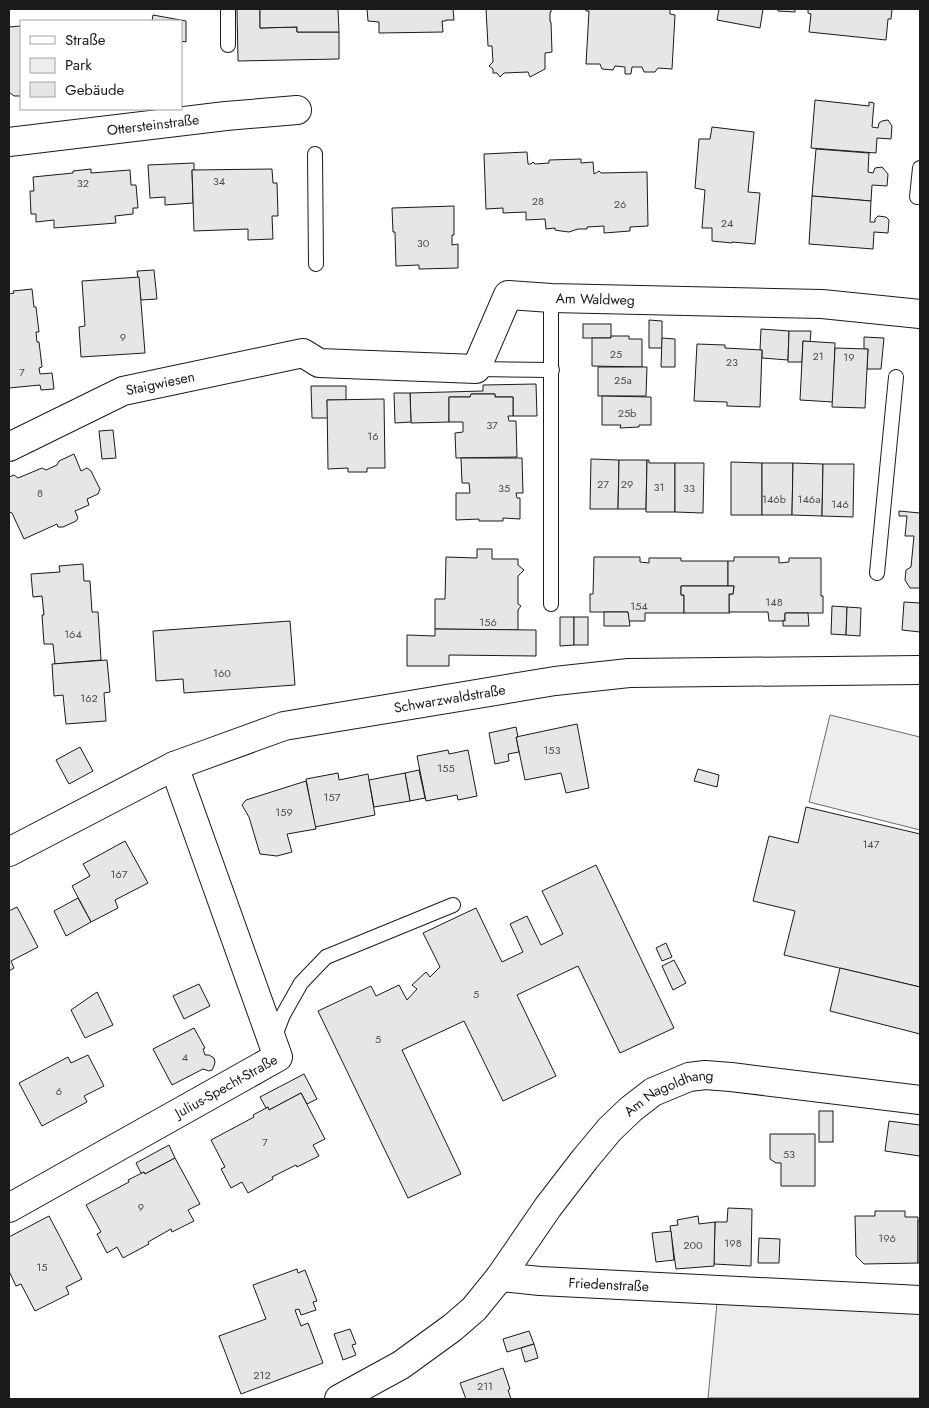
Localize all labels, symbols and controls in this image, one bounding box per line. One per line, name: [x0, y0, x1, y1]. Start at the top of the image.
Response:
legend: [20, 20, 182, 110]
text: Straße: [65, 29, 106, 51]
text: Park: [65, 54, 92, 76]
text: Gebäude: [65, 79, 125, 101]
street label: Ottersteinstraße: [106, 109, 200, 140]
house number: 34: [213, 173, 226, 189]
house number: 32: [77, 175, 89, 191]
house number: 28: [532, 193, 544, 209]
house number: 26: [614, 196, 626, 212]
house number: 24: [721, 215, 734, 231]
house number: 30: [417, 235, 430, 251]
street label: Am Waldweg: [555, 288, 635, 310]
house number: 9: [120, 329, 126, 345]
house number: 25: [610, 346, 622, 362]
house number: 21: [812, 348, 824, 364]
house number: 19: [843, 349, 855, 365]
house number: 23: [726, 354, 738, 370]
house number: 7: [19, 364, 25, 380]
street label: Staigwiesen: [124, 366, 197, 400]
house number: 25a: [614, 372, 632, 388]
house number: 25b: [618, 405, 636, 421]
house number: 37: [486, 417, 498, 433]
house number: 16: [367, 428, 379, 444]
house number: 27: [597, 476, 609, 492]
house number: 29: [621, 476, 633, 492]
house number: 31: [654, 479, 664, 495]
house number: 35: [498, 480, 510, 496]
house number: 33: [683, 480, 695, 496]
house number: 8: [37, 485, 43, 501]
house number: 146b: [762, 491, 786, 507]
house number: 146a: [798, 491, 821, 507]
house number: 146: [831, 496, 849, 512]
house number: 148: [765, 594, 783, 610]
house number: 154: [630, 598, 648, 614]
house number: 156: [479, 614, 497, 630]
house number: 164: [64, 626, 82, 642]
house number: 160: [213, 665, 231, 681]
street label: Schwarzwaldstraße: [392, 679, 507, 718]
house number: 162: [80, 690, 98, 706]
house number: 153: [543, 742, 561, 758]
house number: 155: [437, 760, 455, 776]
house number: 157: [324, 789, 341, 805]
house number: 159: [275, 804, 293, 820]
house number: 147: [862, 836, 880, 852]
house number: 167: [110, 866, 128, 882]
house number: 5: [473, 986, 479, 1002]
house number: 5: [375, 1031, 381, 1047]
street label: Julius-Specht-Straße: [170, 1049, 281, 1124]
house number: 4: [182, 1049, 189, 1065]
street label: Am Nagoldhang: [619, 1065, 714, 1121]
house number: 6: [56, 1083, 62, 1099]
house number: 7: [262, 1134, 268, 1150]
house number: 53: [783, 1146, 795, 1162]
house number: 9: [138, 1199, 144, 1215]
house number: 196: [878, 1230, 896, 1246]
house number: 198: [724, 1235, 742, 1251]
house number: 200: [683, 1237, 703, 1253]
house number: 15: [36, 1259, 48, 1275]
street label: Friedenstraße: [568, 1272, 650, 1296]
house number: 212: [253, 1367, 271, 1383]
house number: 211: [477, 1378, 493, 1394]

